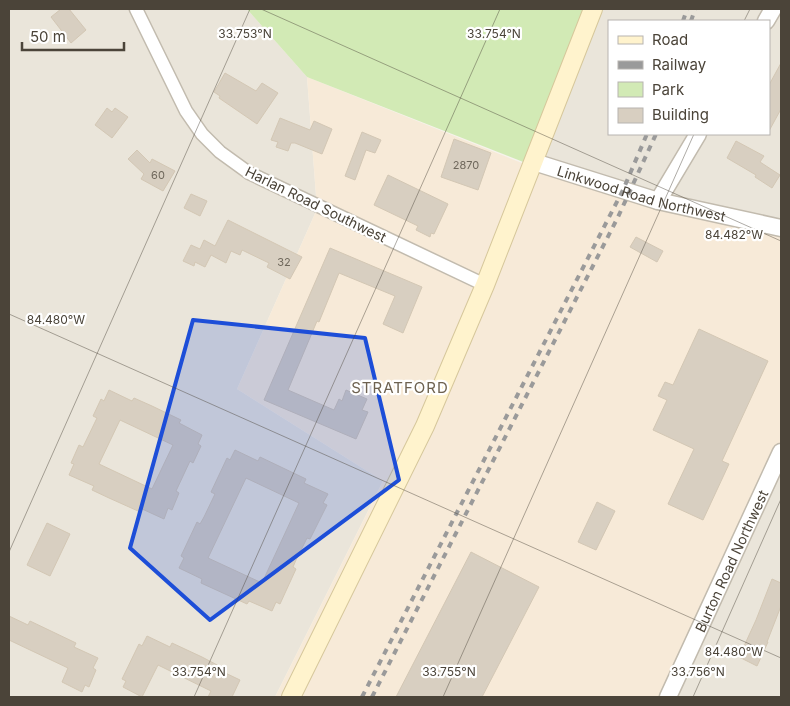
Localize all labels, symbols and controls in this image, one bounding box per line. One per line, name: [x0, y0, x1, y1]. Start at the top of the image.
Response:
scale bar: [22, 20, 125, 52]
legend: [608, 20, 770, 135]
text: 33.753°N: [218, 26, 272, 41]
text: 33.754°N: [467, 26, 521, 41]
text: 50 m: [30, 27, 66, 46]
text: Road: [652, 30, 688, 49]
text: Railway: [652, 55, 707, 74]
text: Park: [652, 80, 685, 99]
text: Building: [652, 105, 709, 124]
house number: 2870: [453, 158, 479, 172]
street label: Linkwood Road Northwest: [555, 161, 728, 224]
street label: Harlan Road Southwest: [243, 162, 390, 246]
house number: 60: [151, 168, 165, 182]
text: 84.482°W: [705, 227, 763, 242]
house number: 32: [277, 255, 291, 269]
text: 84.480°W: [27, 312, 85, 327]
district label: STRATFORD: [351, 378, 449, 397]
street label: Burton Road Northwest: [691, 487, 771, 634]
text: 84.480°W: [705, 644, 763, 659]
text: 33.754°N: [172, 664, 226, 679]
text: 33.755°N: [422, 664, 476, 679]
text: 33.756°N: [671, 664, 725, 679]

